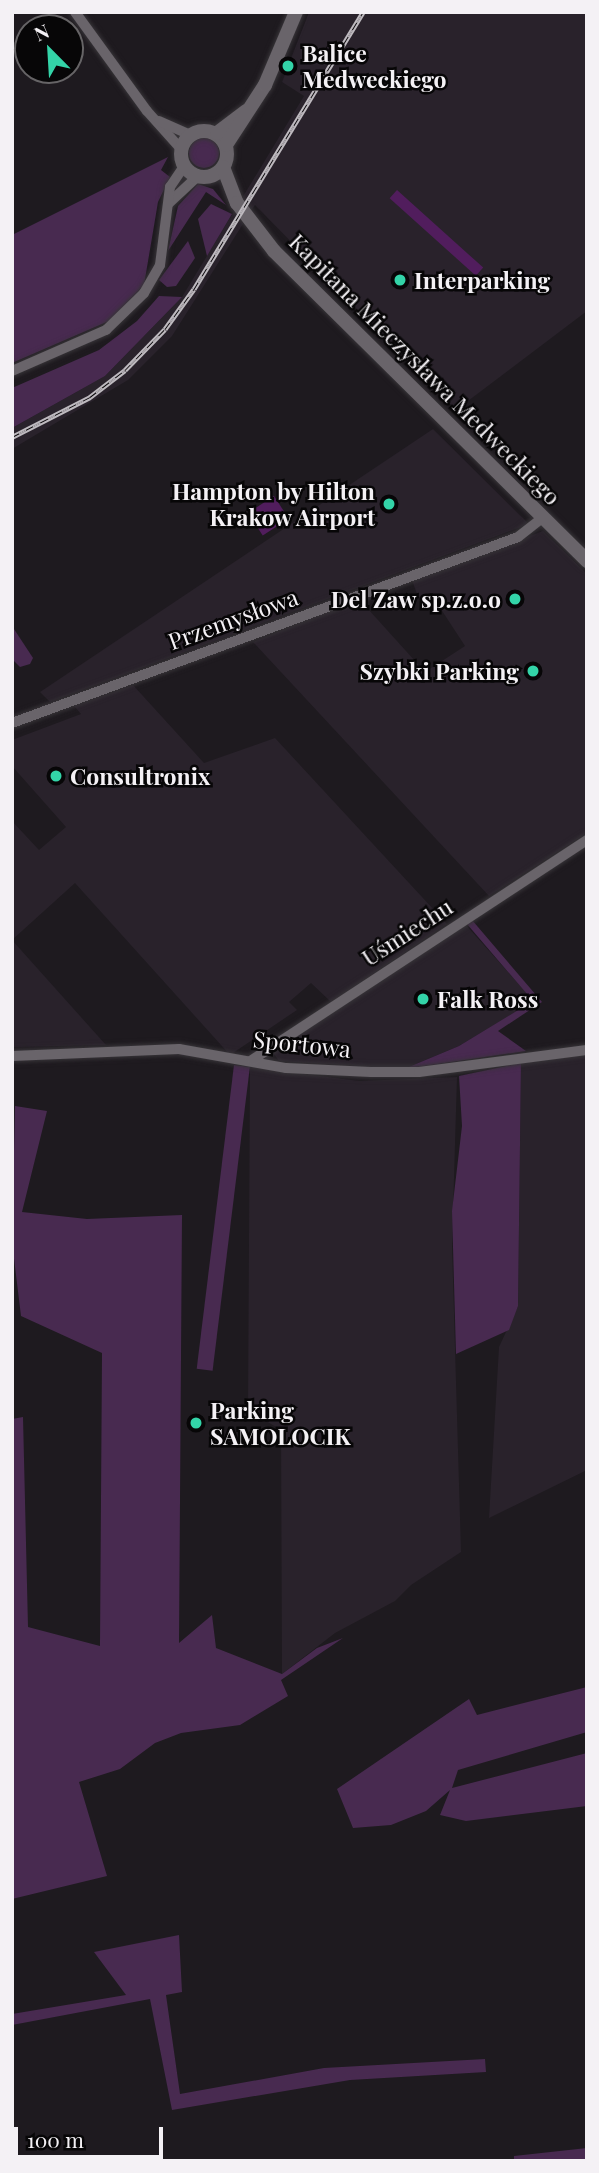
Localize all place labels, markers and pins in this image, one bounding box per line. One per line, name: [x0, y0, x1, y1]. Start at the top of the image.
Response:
place label: Balice Medweckiego: [302, 39, 447, 93]
marker: Balice Medweckiego: [280, 58, 296, 74]
place label: Interparking: [414, 266, 550, 294]
marker: Interparking: [392, 272, 408, 288]
place label: Hampton by Hilton Krakow Airport: [171, 477, 375, 531]
marker: Hampton by Hilton Krakow Airport: [381, 496, 397, 512]
place label: Del Zaw sp.z.o.o: [330, 585, 501, 613]
marker: Del Zaw sp.z.o.o: [507, 591, 523, 607]
place label: Szybki Parking: [360, 657, 519, 685]
marker: Szybki Parking: [525, 663, 541, 679]
place label: Consultronix: [70, 762, 210, 790]
marker: Consultronix: [48, 768, 64, 784]
place label: Falk Ross: [437, 985, 538, 1013]
marker: Falk Ross: [415, 991, 431, 1007]
place label: Parking SAMOLOCIK: [210, 1396, 351, 1450]
marker: Parking SAMOLOCIK: [188, 1415, 204, 1431]

